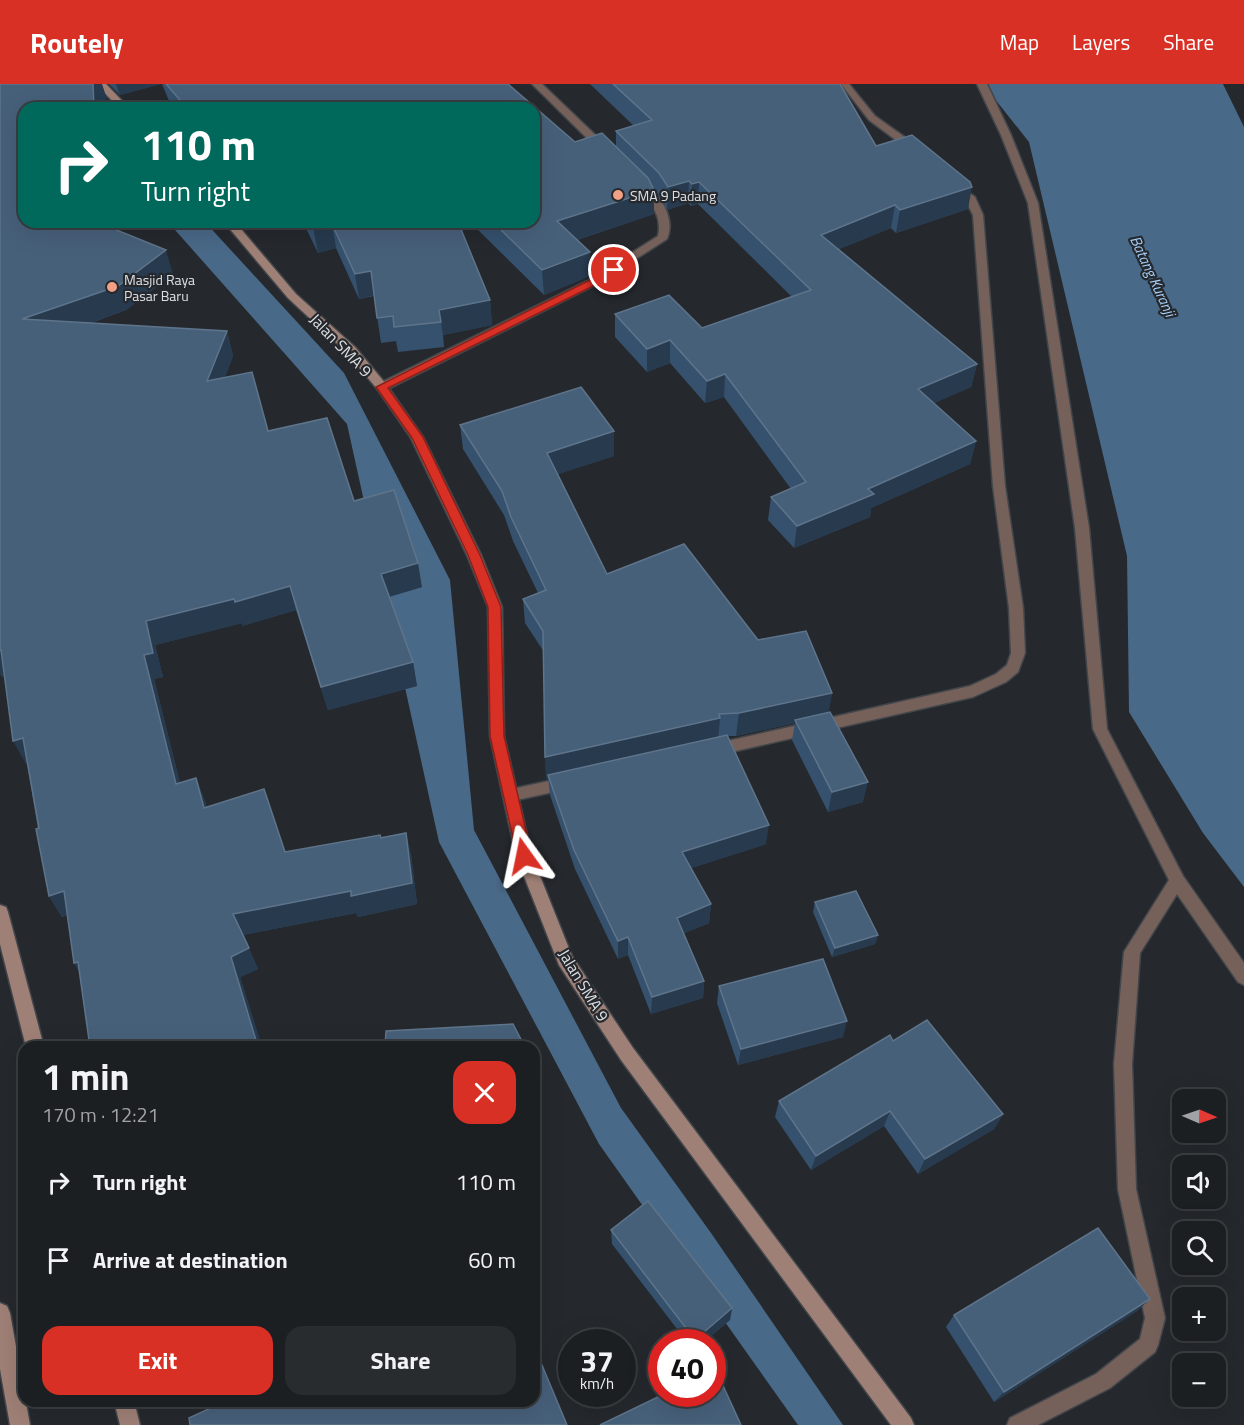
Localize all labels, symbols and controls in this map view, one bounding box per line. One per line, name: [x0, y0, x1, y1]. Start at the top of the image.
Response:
text: Routely: [30, 21, 124, 64]
text: Map: [1000, 26, 1039, 58]
text: Layers: [1072, 26, 1130, 58]
text: Share: [1163, 26, 1214, 58]
text: 110 m: [141, 112, 256, 176]
icon: right: [42, 126, 120, 204]
text: Turn right: [141, 170, 250, 211]
place label: SMA 9 Padang: [630, 185, 716, 206]
marker: SMA 9 Padang: [611, 188, 625, 202]
water label: Batang Kuranji: [1124, 232, 1183, 322]
pin: [588, 244, 639, 295]
icon: arrive: [597, 253, 630, 286]
place label: Masjid Raya Pasar Baru: [124, 269, 195, 306]
marker: Masjid Raya Pasar Baru: [105, 280, 119, 294]
street label: Jalan SMA 9: [304, 308, 378, 382]
position arrow: [492, 824, 556, 888]
street label: Jalan SMA 9: [553, 944, 615, 1026]
text: 1 min: [42, 1049, 129, 1104]
button: close: [453, 1061, 516, 1124]
north arrow: [1172, 1089, 1226, 1143]
map controls: [1172, 1089, 1226, 1407]
text: 170 m · 12:21: [42, 1099, 159, 1130]
button: sound: [1172, 1155, 1226, 1209]
text: Turn right: [93, 1165, 187, 1199]
text: 110 m: [456, 1165, 516, 1199]
icon: right: [42, 1166, 75, 1199]
button: search: [1172, 1221, 1226, 1275]
text: Arrive at destination: [93, 1243, 288, 1277]
text: 60 m: [468, 1243, 516, 1277]
icon: arrive: [42, 1244, 75, 1277]
button: +: [1172, 1287, 1226, 1341]
button: Exit: [42, 1326, 273, 1395]
button: Share: [285, 1326, 516, 1395]
speed limit sign: 40: [648, 1329, 726, 1407]
text: 37: [580, 1338, 614, 1384]
button: −: [1172, 1353, 1226, 1407]
text: km/h: [580, 1372, 614, 1395]

